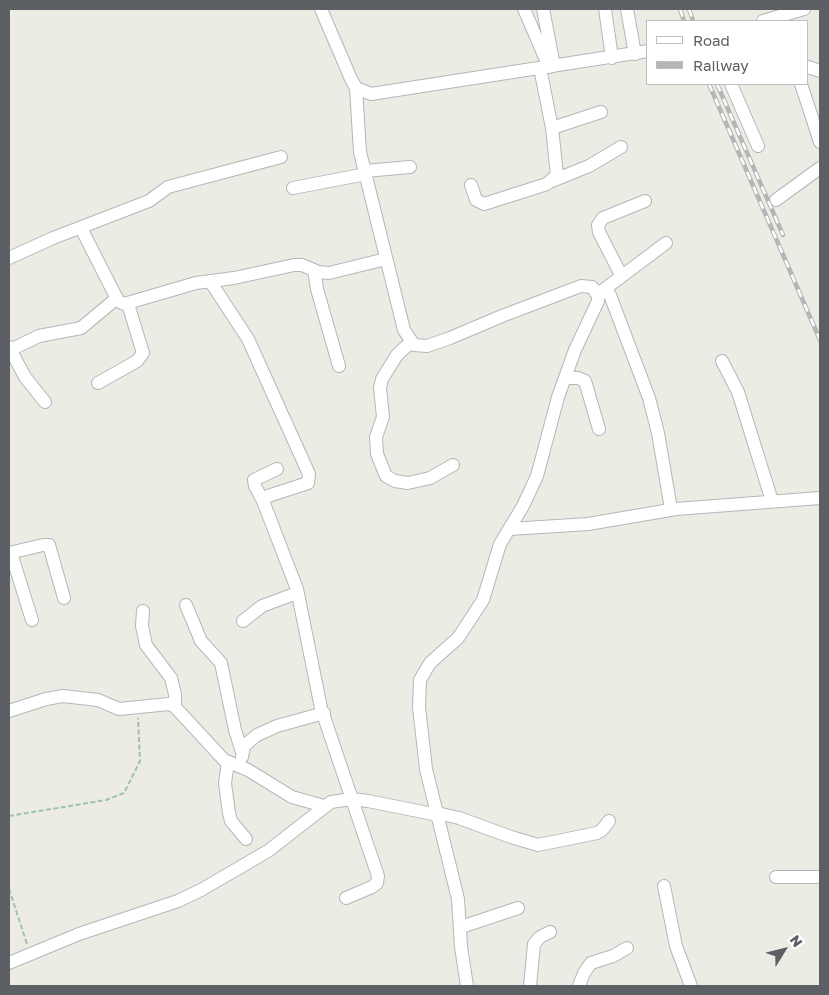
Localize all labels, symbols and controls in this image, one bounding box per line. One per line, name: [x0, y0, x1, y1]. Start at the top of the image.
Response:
legend: [646, 20, 809, 85]
text: Road: [693, 31, 730, 49]
text: Railway: [693, 56, 749, 74]
north arrow: [759, 925, 809, 975]
text: N: [787, 932, 807, 950]

